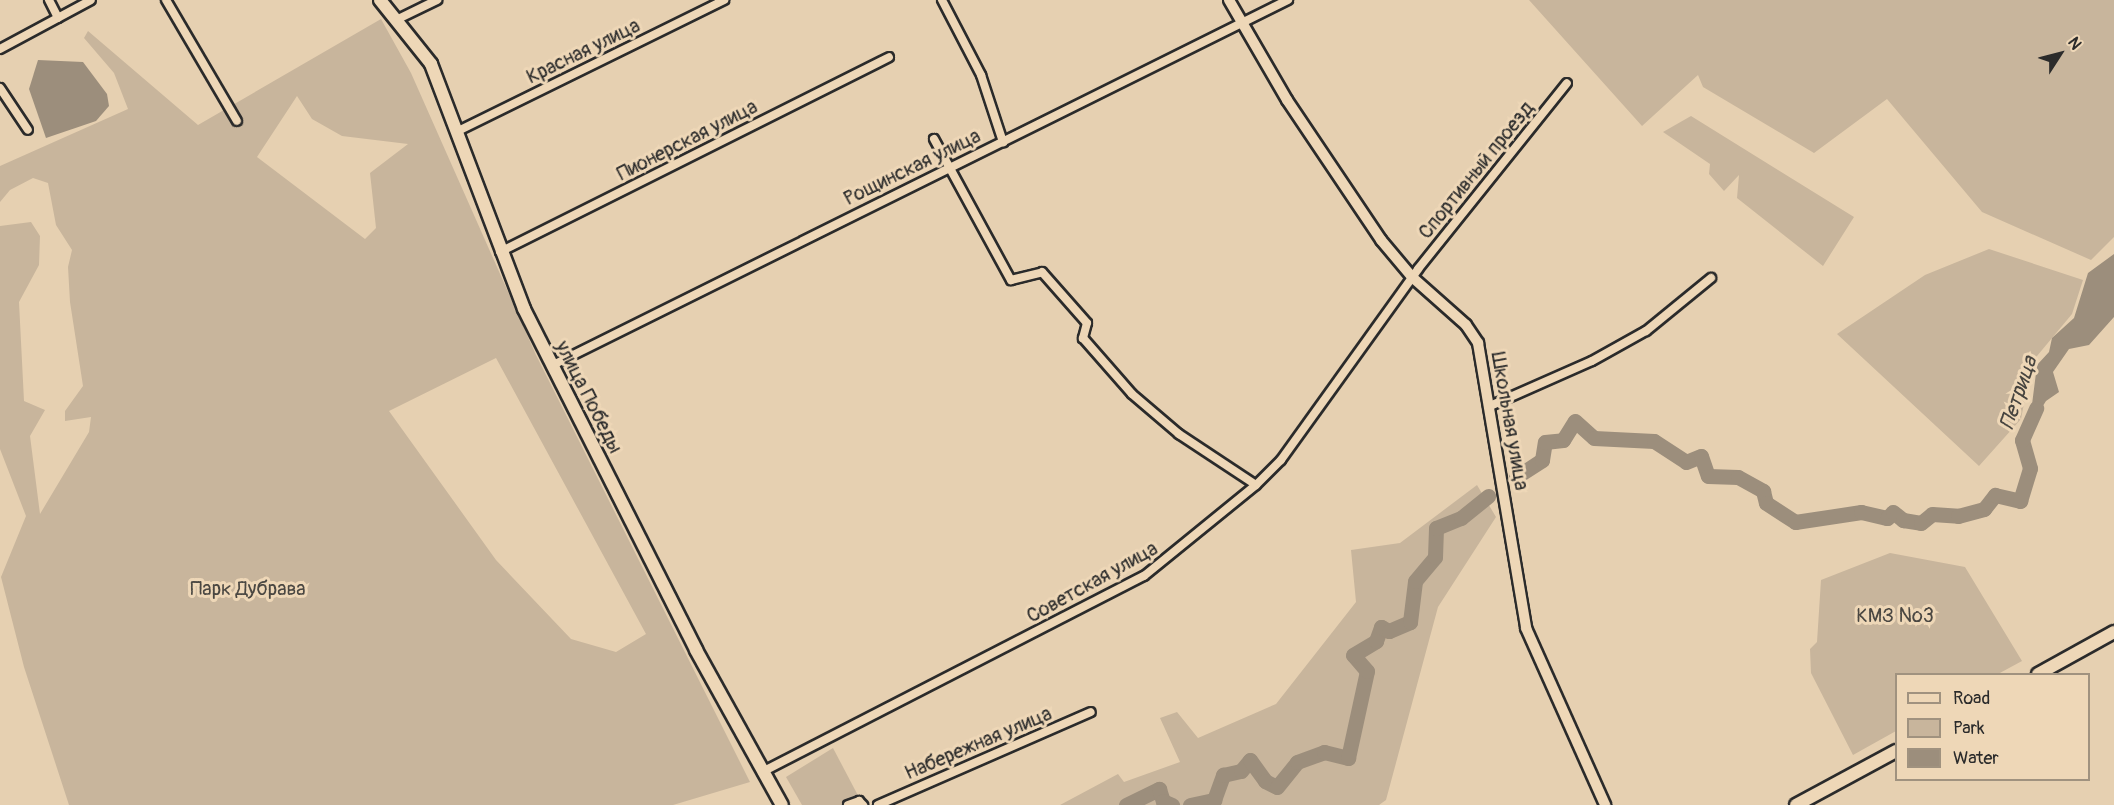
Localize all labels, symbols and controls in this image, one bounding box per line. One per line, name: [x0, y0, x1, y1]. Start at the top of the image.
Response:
street label: Красная улица: [522, 13, 644, 89]
north arrow: [2030, 24, 2090, 84]
text: N: [2063, 33, 2086, 54]
street label: Пионерская улица: [613, 94, 761, 186]
street label: Спортивный проезд: [1413, 96, 1539, 244]
street label: Рощинская улица: [840, 124, 984, 210]
street label: улица Победы: [550, 337, 628, 457]
street label: Школьная улица: [1486, 350, 1534, 492]
water label: Петрица: [1995, 353, 2043, 433]
street label: Советская улица: [1022, 536, 1162, 628]
park label: Парк Дубрава: [190, 576, 306, 600]
park label: КМЗ №3: [1856, 603, 1934, 627]
legend: [1895, 673, 2090, 781]
text: Road: [1953, 687, 1990, 710]
street label: Набережная улица: [901, 701, 1055, 785]
text: Park: [1953, 717, 1985, 740]
text: Water: [1953, 747, 1999, 770]

